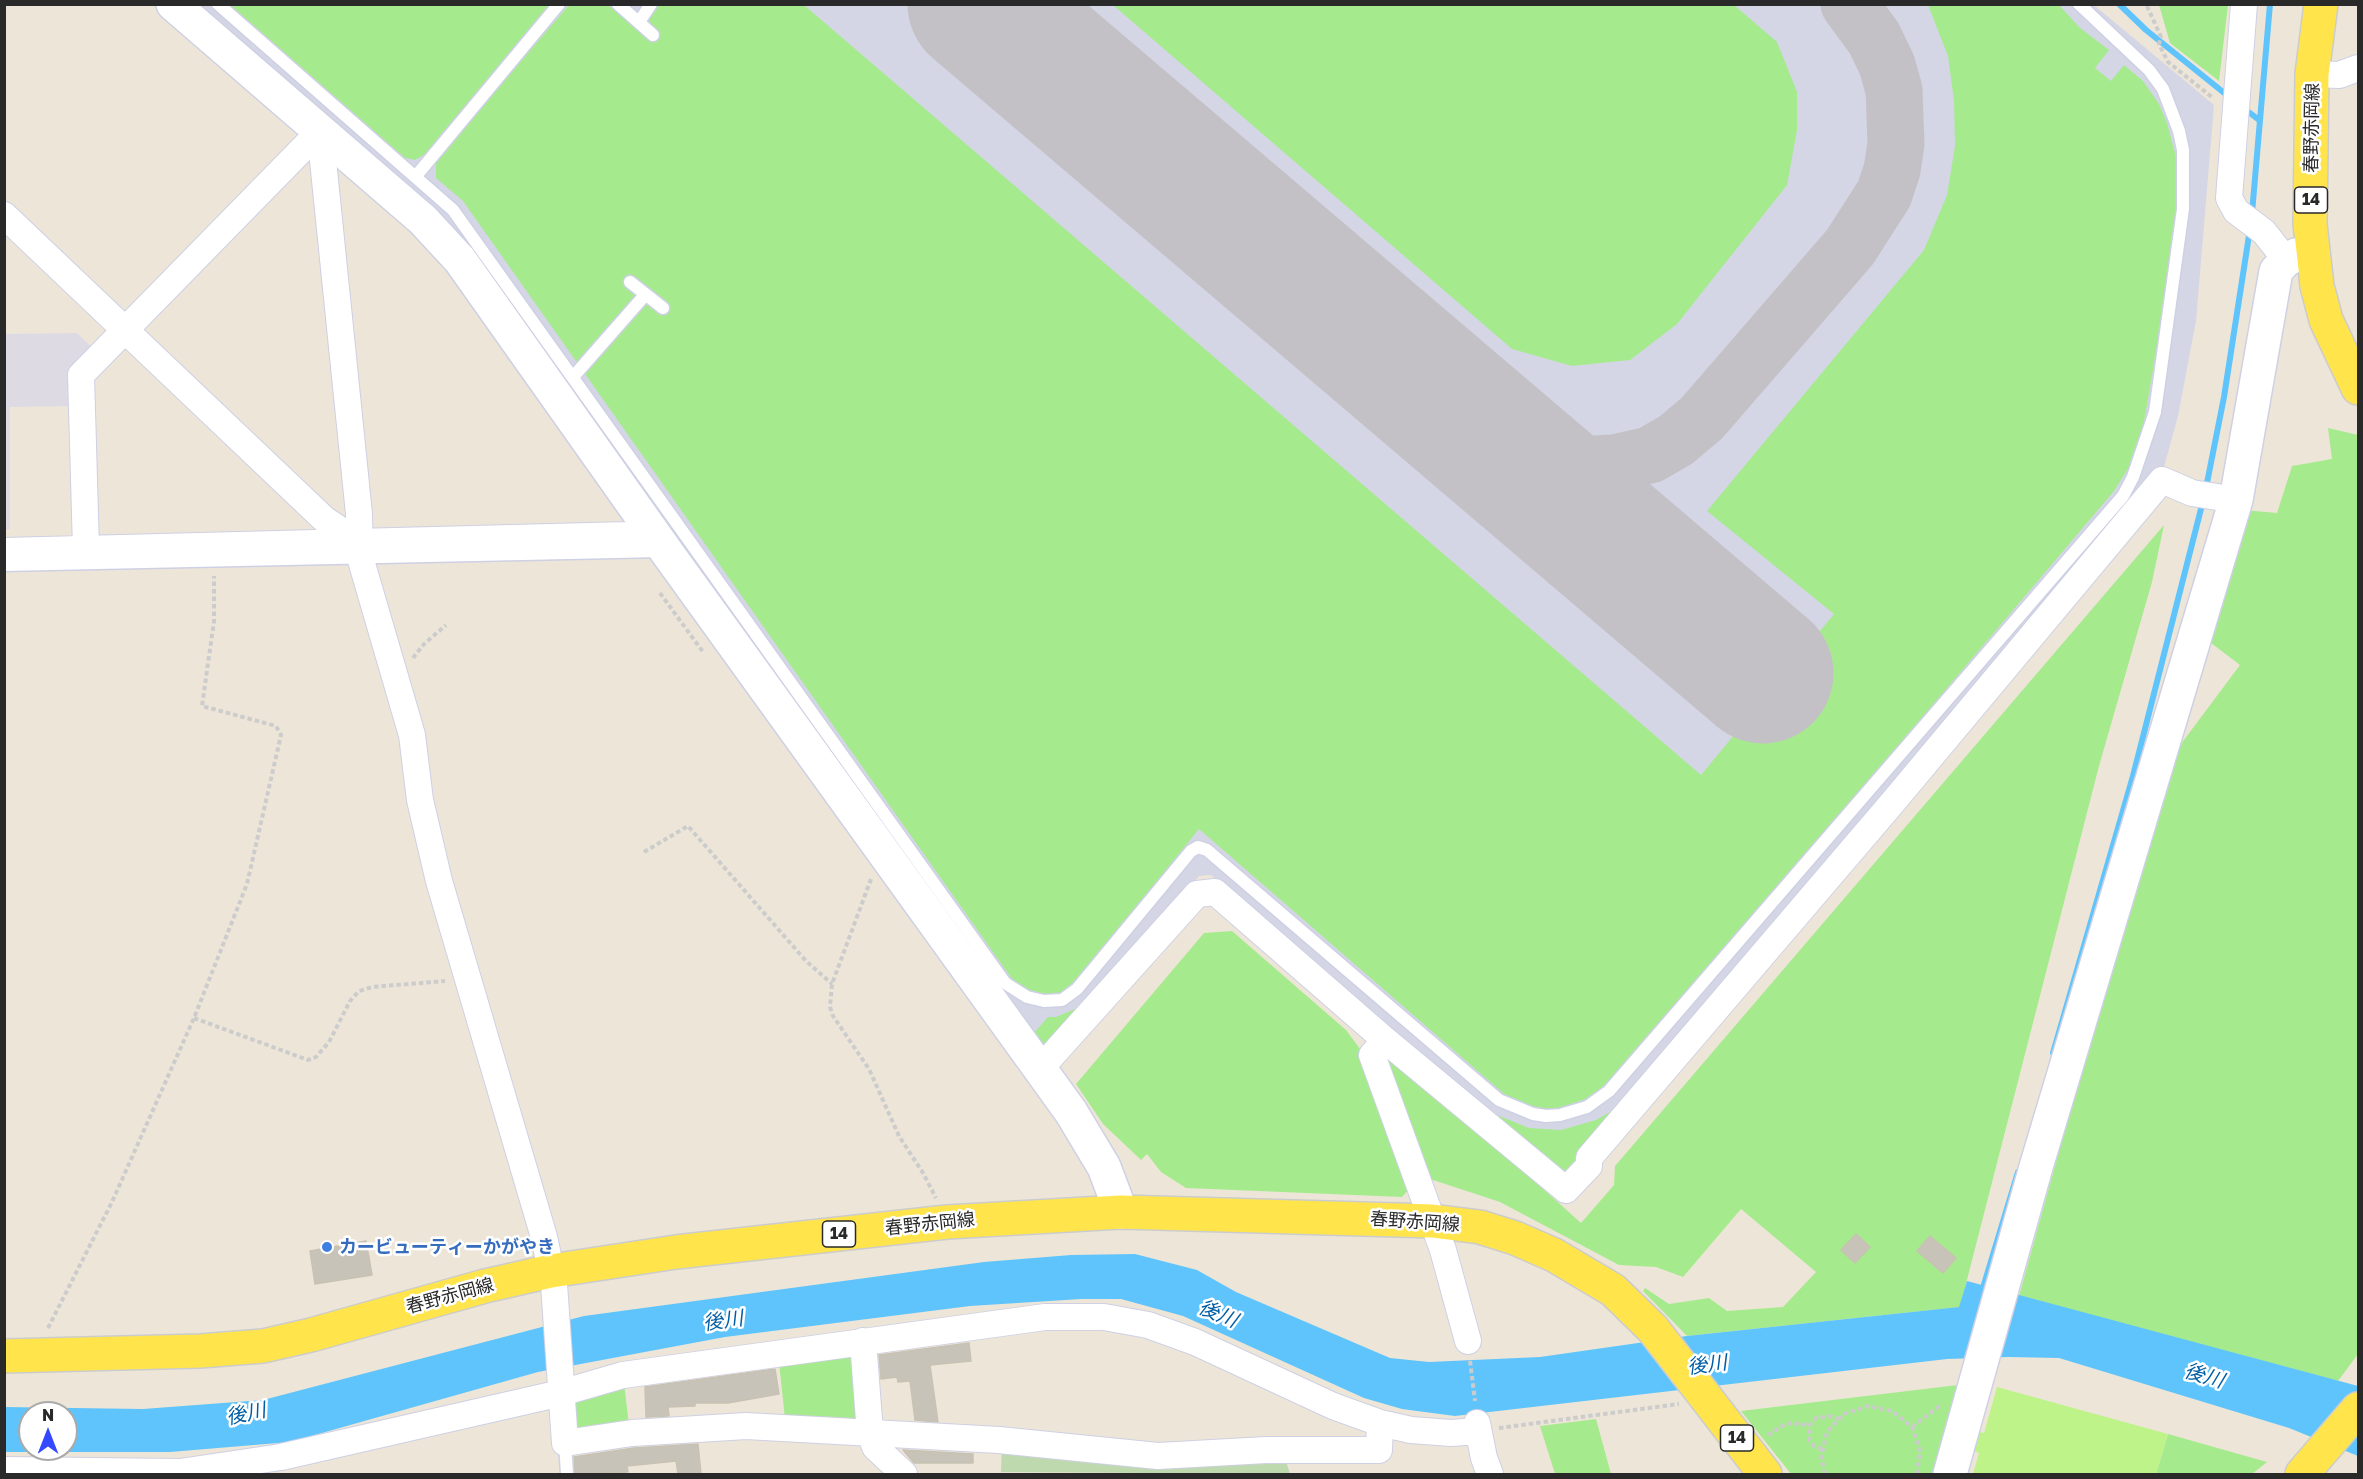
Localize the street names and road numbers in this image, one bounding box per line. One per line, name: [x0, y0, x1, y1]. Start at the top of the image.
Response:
street label: 春野赤岡線: [2300, 83, 2324, 173]
road number: 14: [2294, 187, 2328, 213]
street label: 春野赤岡線: [1369, 1208, 1461, 1236]
street label: 春野赤岡線: [884, 1209, 976, 1239]
road number: 14: [822, 1221, 856, 1247]
street label: 春野赤岡線: [404, 1274, 496, 1318]
road number: 14: [1720, 1425, 1754, 1451]

